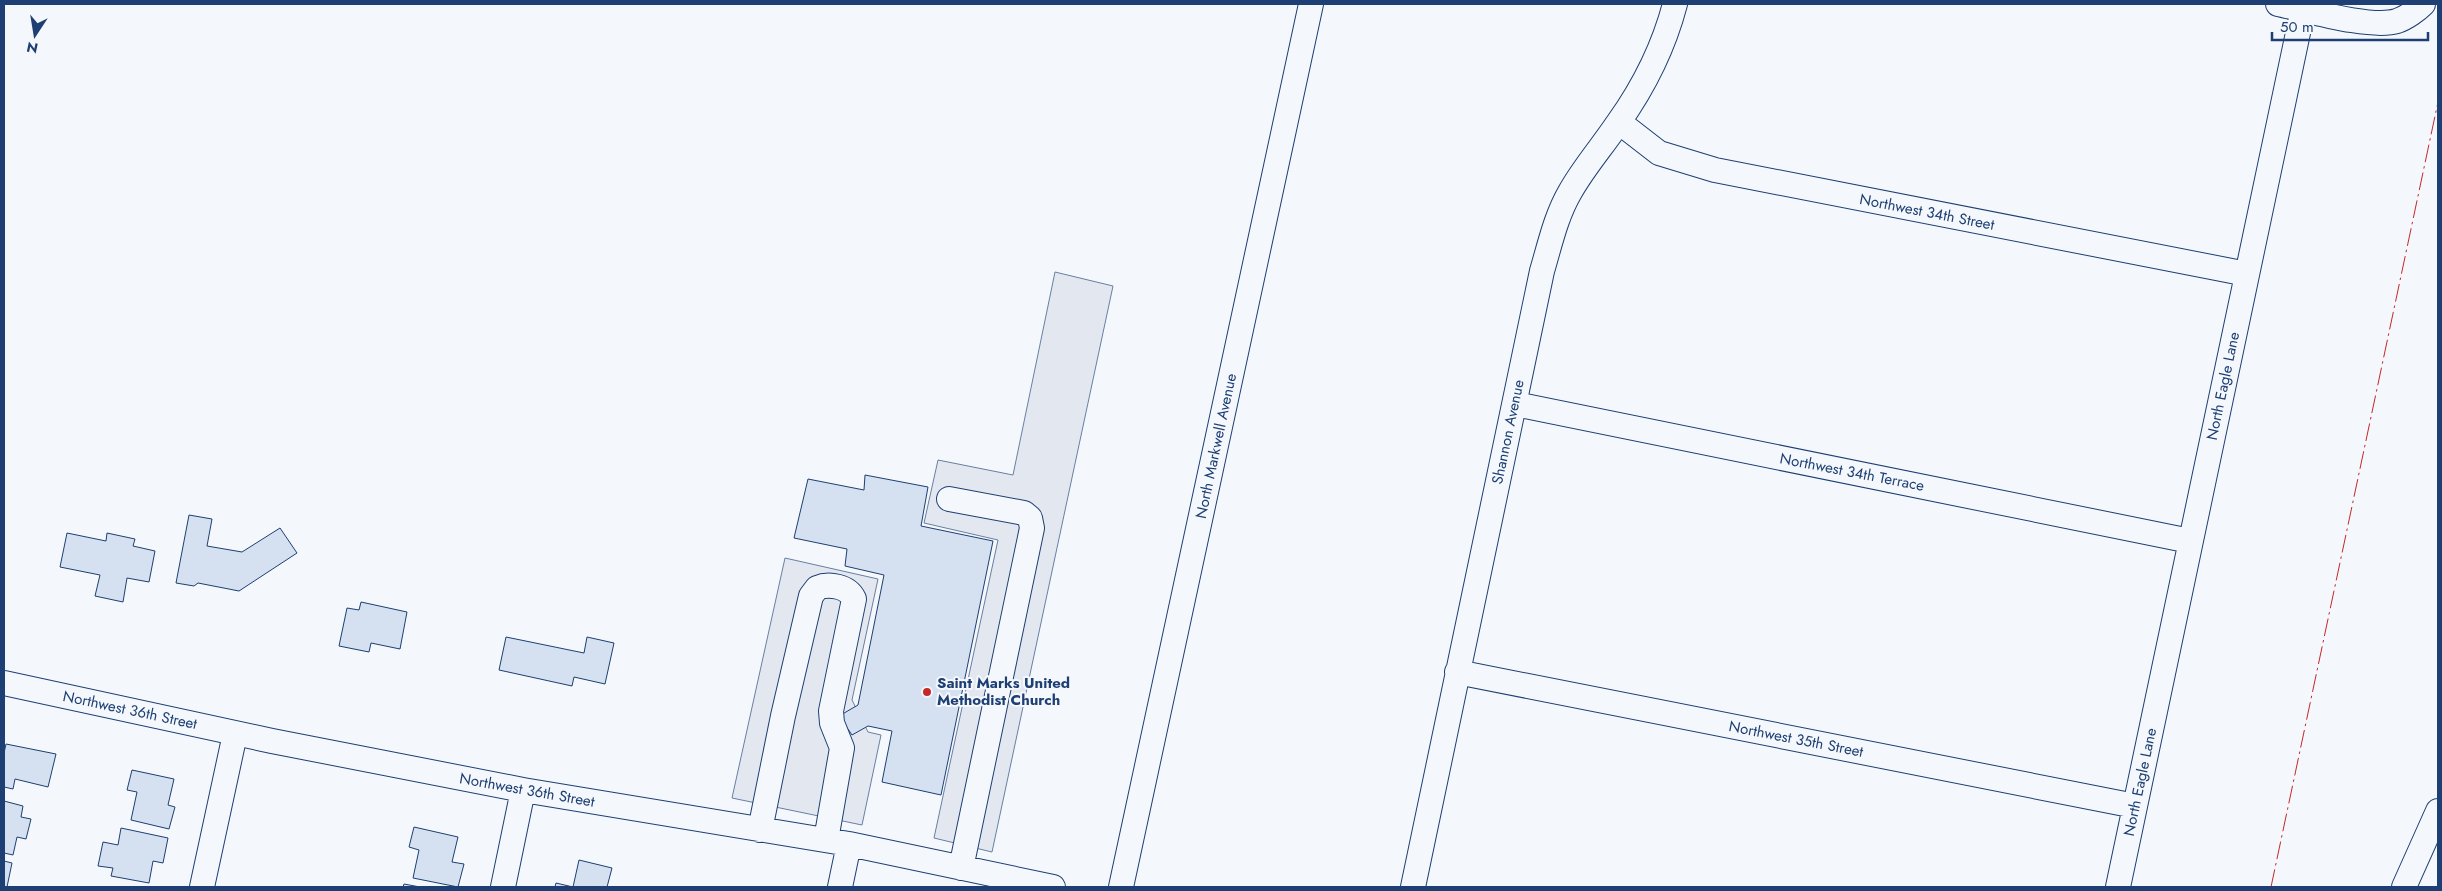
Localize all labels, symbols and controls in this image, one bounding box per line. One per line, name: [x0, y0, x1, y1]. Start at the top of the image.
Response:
north arrow: [10, 10, 60, 60]
scale bar: [2272, 10, 2428, 42]
text: 50 m: [2280, 16, 2314, 38]
text: N: [25, 37, 40, 59]
street label: Northwest 34th Street: [1858, 188, 1997, 236]
street label: North Eagle Lane: [2201, 330, 2245, 442]
street label: North Markwell Avenue: [1190, 371, 1242, 521]
street label: Shannon Avenue: [1486, 377, 1530, 486]
street label: Northwest 34th Terrace: [1778, 447, 1926, 497]
place label: Saint Marks United Methodist Church: [937, 672, 1070, 711]
street label: Northwest 36th Street: [61, 685, 200, 735]
marker: Saint Marks United Methodist Church: [921, 686, 933, 698]
street label: Northwest 35th Street: [1727, 715, 1866, 763]
street label: North Eagle Lane: [2118, 726, 2162, 838]
street label: Northwest 36th Street: [458, 767, 597, 813]

